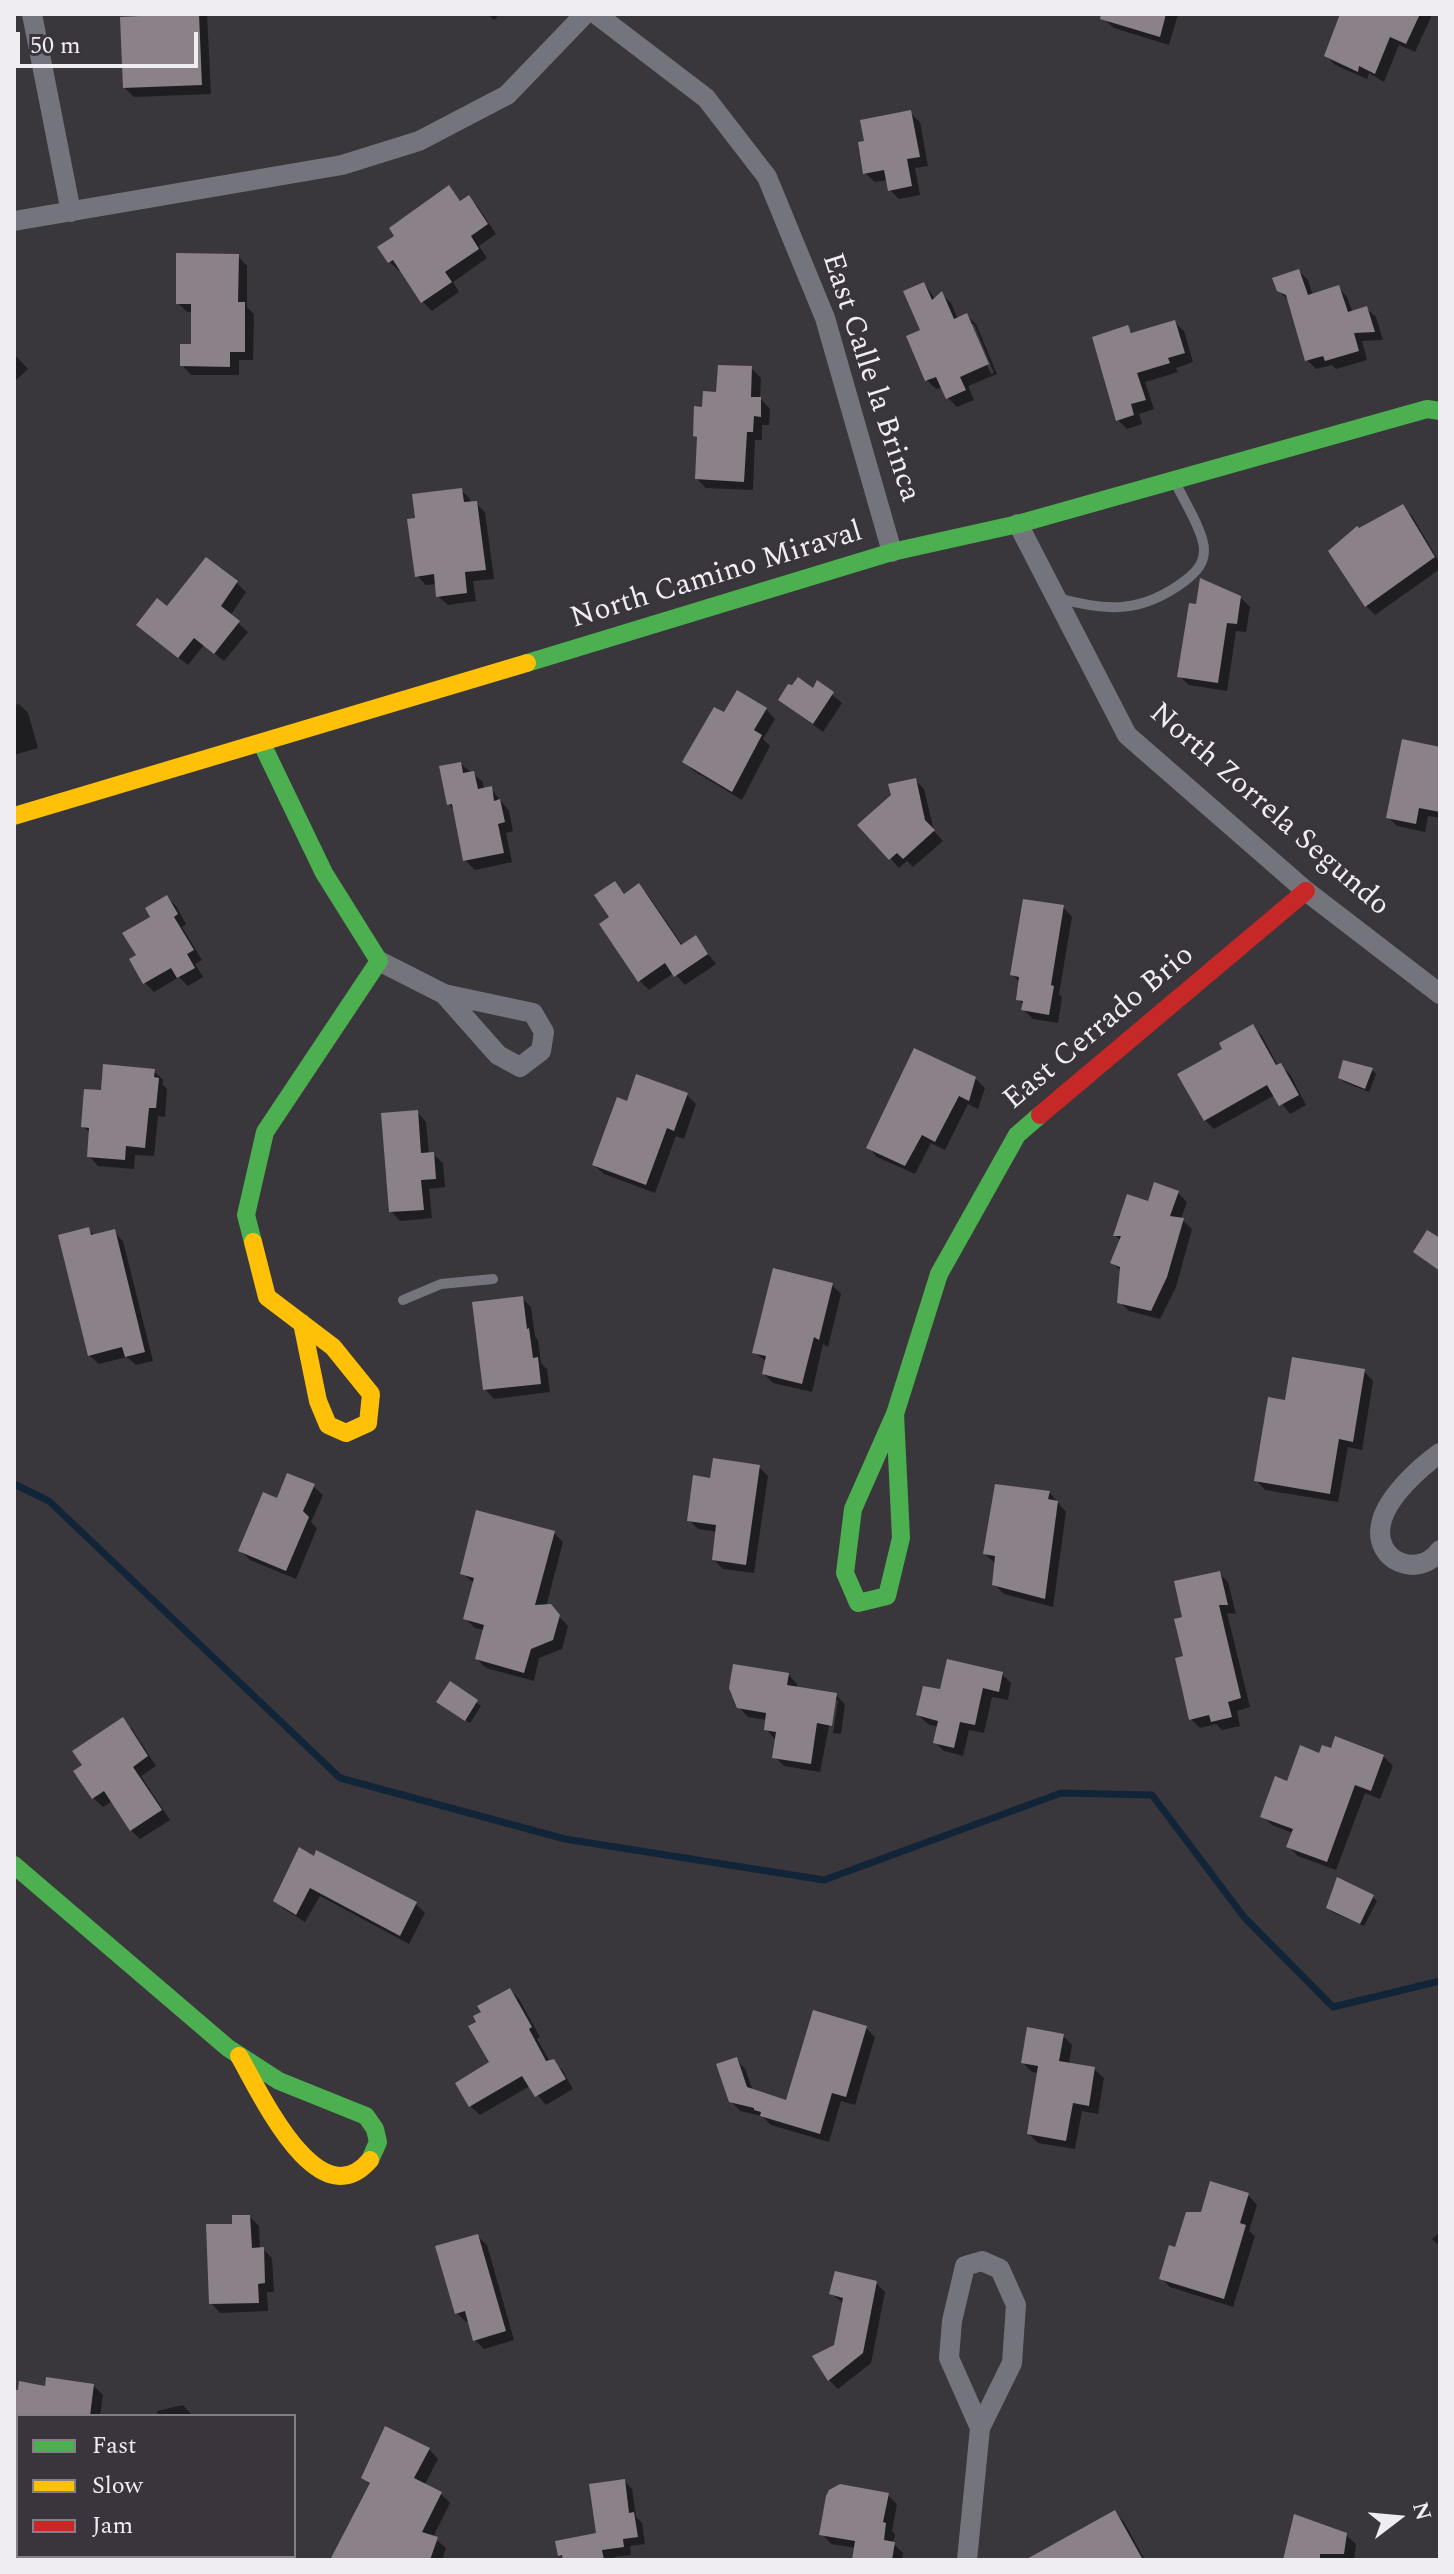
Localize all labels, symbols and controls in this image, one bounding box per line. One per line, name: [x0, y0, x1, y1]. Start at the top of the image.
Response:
scale bar: [20, 16, 202, 66]
text: 50 m: [30, 28, 81, 64]
street label: East Calle la Brinca: [812, 249, 926, 507]
street label: North Camino Miraval: [567, 515, 867, 639]
street label: North Zorrela Segundo: [1140, 697, 1396, 925]
street label: East Cerrado Brio: [997, 939, 1203, 1119]
legend: [16, 2414, 296, 2558]
text: Fast: [92, 2428, 137, 2464]
text: Slow: [92, 2468, 143, 2504]
north arrow: [1358, 2478, 1438, 2558]
text: N: [1403, 2498, 1440, 2524]
text: Jam: [92, 2508, 133, 2544]

